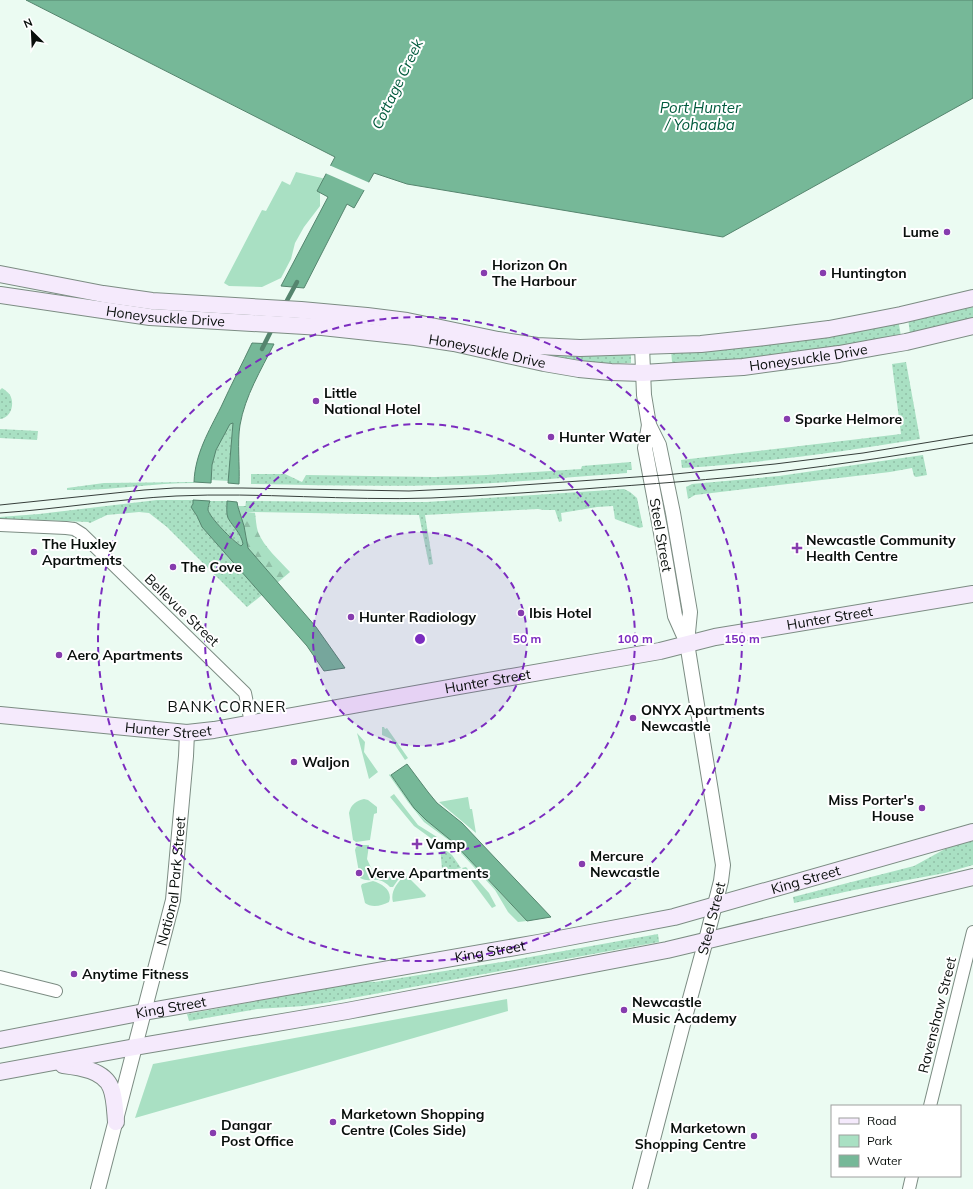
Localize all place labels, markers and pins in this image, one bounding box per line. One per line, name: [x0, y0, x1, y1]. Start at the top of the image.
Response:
place label: Lume: [903, 223, 939, 241]
marker: Lume: [942, 227, 952, 237]
place label: Horizon On The Harbour: [492, 256, 577, 290]
place label: Huntington: [831, 264, 907, 282]
marker: Horizon On The Harbour: [479, 268, 489, 278]
marker: Huntington: [818, 268, 828, 278]
place label: Little National Hotel: [324, 384, 421, 418]
marker: Little National Hotel: [311, 396, 321, 406]
place label: Sparke Helmore: [795, 410, 902, 428]
marker: Sparke Helmore: [782, 414, 792, 424]
place label: Hunter Water: [559, 428, 651, 446]
marker: Hunter Water: [546, 432, 556, 442]
place label: Newcastle Community Health Centre: [806, 531, 956, 565]
place label: The Huxley Apartments: [42, 535, 122, 569]
marker: Newcastle Community Health Centre: [791, 542, 803, 554]
marker: The Huxley Apartments: [29, 547, 39, 557]
place label: The Cove: [181, 558, 242, 576]
marker: The Cove: [168, 562, 178, 572]
place label: Ibis Hotel: [529, 604, 592, 622]
place label: Hunter Radiology: [359, 608, 477, 626]
marker: Ibis Hotel: [516, 608, 526, 618]
marker: Hunter Radiology: [346, 612, 356, 622]
centre of rings: [413, 632, 427, 646]
place label: Aero Apartments: [67, 646, 183, 664]
marker: Aero Apartments: [54, 650, 64, 660]
place label: ONYX Apartments Newcastle: [641, 701, 765, 735]
marker: ONYX Apartments Newcastle: [628, 713, 638, 723]
place label: Waljon: [302, 753, 350, 771]
marker: Waljon: [289, 757, 299, 767]
place label: Miss Porter's House: [828, 791, 914, 825]
marker: Miss Porter's House: [917, 803, 927, 813]
place label: Vamp: [425, 835, 466, 853]
marker: Vamp: [411, 838, 423, 850]
place label: Mercure Newcastle: [590, 847, 660, 881]
marker: Mercure Newcastle: [577, 859, 587, 869]
place label: Verve Apartments: [366, 864, 489, 882]
marker: Verve Apartments: [354, 868, 364, 878]
place label: Anytime Fitness: [82, 965, 189, 983]
marker: Anytime Fitness: [69, 969, 79, 979]
place label: Newcastle Music Academy: [632, 993, 737, 1027]
marker: Newcastle Music Academy: [619, 1005, 629, 1015]
place label: Marketown Shopping Centre (Coles Side): [341, 1105, 485, 1139]
place label: Dangar Post Office: [221, 1116, 294, 1150]
marker: Marketown Shopping Centre (Coles Side): [328, 1117, 338, 1127]
place label: Marketown Shopping Centre: [635, 1119, 746, 1153]
marker: Dangar Post Office: [208, 1128, 218, 1138]
marker: Marketown Shopping Centre: [749, 1131, 759, 1141]

